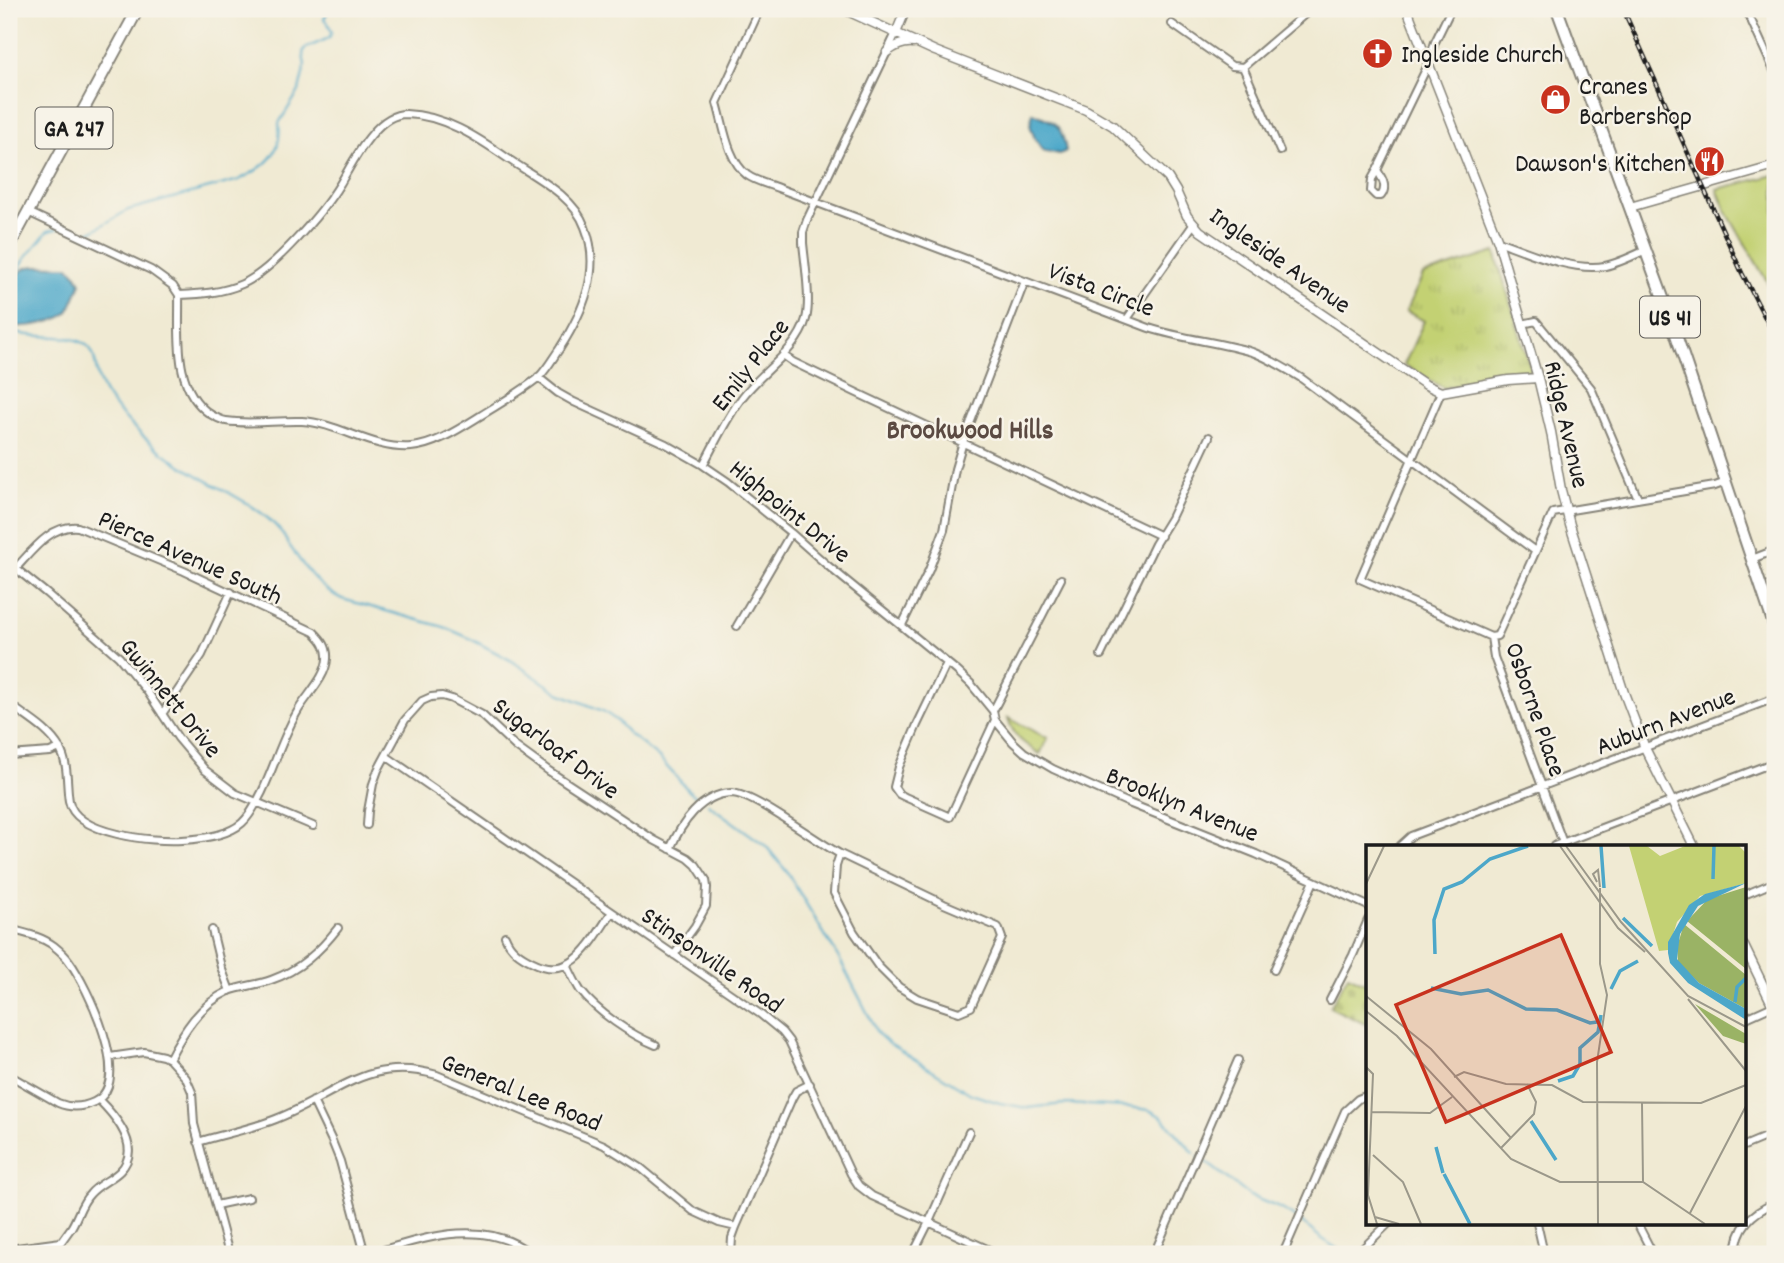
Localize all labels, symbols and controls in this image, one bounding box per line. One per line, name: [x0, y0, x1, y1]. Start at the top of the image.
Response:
church icon: Ingleside Church: [1361, 36, 1395, 70]
place label: Ingleside Church: [1401, 38, 1563, 75]
place label: Cranes Barbershop: [1579, 70, 1692, 137]
shop icon: Cranes Barbershop: [1539, 83, 1573, 117]
road number: GA 247: [36, 107, 112, 148]
restaurant icon: Dawson's Kitchen: [1692, 145, 1726, 179]
place label: Dawson's Kitchen: [1515, 147, 1686, 184]
street label: Ingleside Avenue: [1201, 199, 1357, 324]
street label: Vista Circle: [1042, 254, 1159, 328]
road number: US 41: [1640, 296, 1700, 338]
street label: Emily Place: [704, 312, 800, 421]
street label: Ridge Avenue: [1532, 358, 1597, 492]
district label: Brookwood Hills: [886, 413, 1054, 453]
street label: Highpoint Drive: [720, 452, 858, 573]
street label: Pierce Avenue South: [91, 502, 288, 616]
street label: Gwinnett Drive: [109, 631, 229, 767]
street label: Osborne Place: [1493, 638, 1574, 782]
street label: Auburn Avenue: [1591, 680, 1741, 767]
street label: Sugarloaf Drive: [483, 690, 626, 810]
street label: Brooklyn Avenue: [1100, 759, 1264, 854]
inset map: [1366, 845, 1746, 1224]
street label: Stinsonville Road: [632, 899, 790, 1025]
street label: General Lee Road: [435, 1045, 606, 1143]

